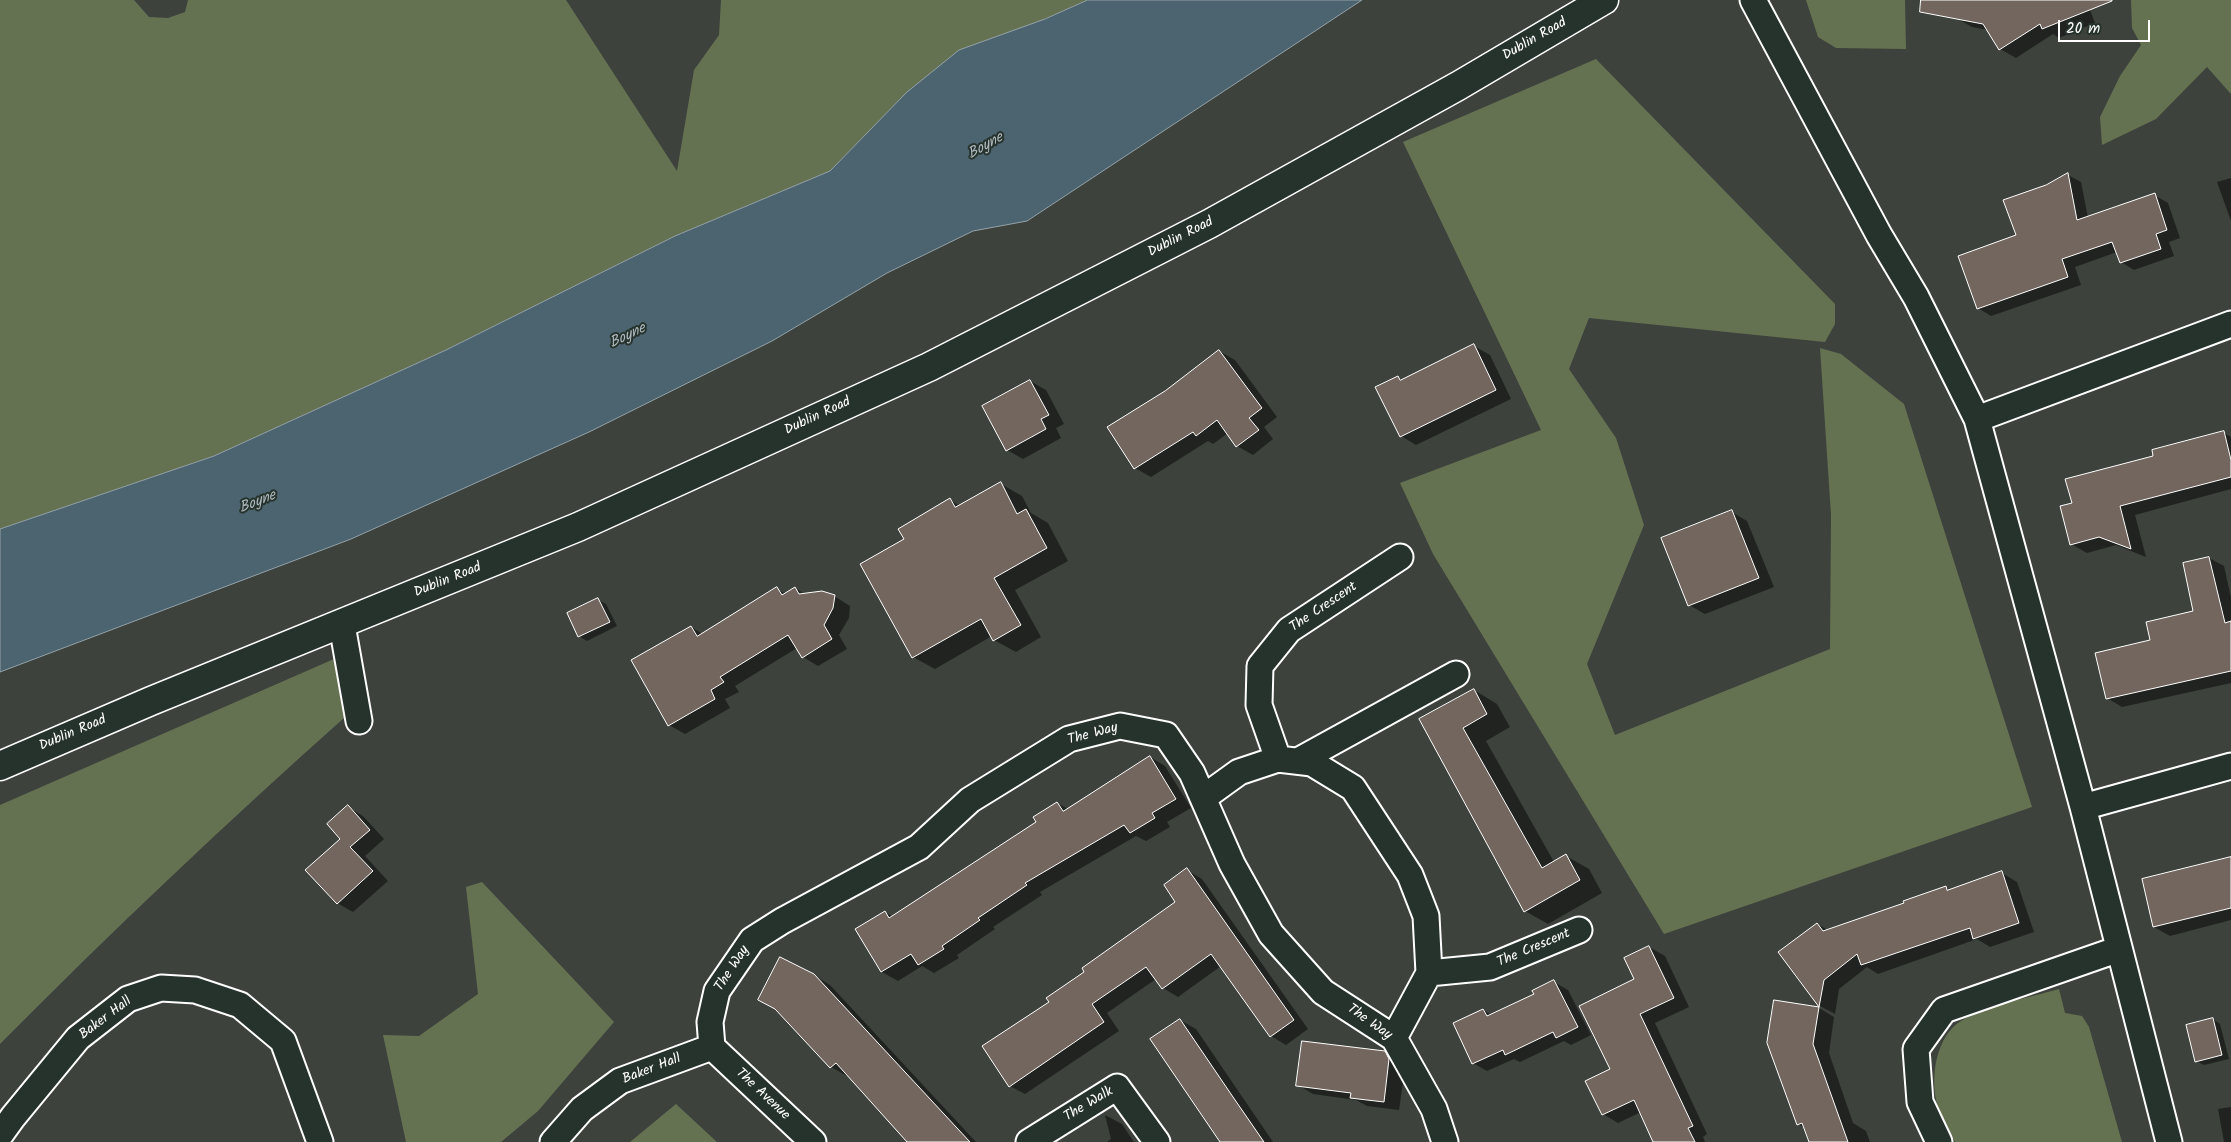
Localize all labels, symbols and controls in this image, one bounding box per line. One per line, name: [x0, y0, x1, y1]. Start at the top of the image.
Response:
scale bar: [2061, 10, 2154, 42]
street label: Dublin Road: [1500, 15, 1570, 65]
text: 20 m: [2066, 17, 2100, 41]
water label: Boyne: [965, 130, 1007, 164]
street label: Dublin Road: [1146, 214, 1216, 262]
water label: Boyne: [607, 321, 649, 353]
street label: Dublin Road: [782, 394, 854, 440]
water label: Boyne: [237, 488, 279, 518]
street label: Dublin Road: [412, 560, 484, 602]
street label: The Crescent: [1287, 579, 1361, 637]
street label: Dublin Road: [37, 712, 109, 756]
street label: The Way: [1066, 720, 1120, 750]
street label: The Crescent: [1495, 926, 1573, 972]
street label: The Way: [712, 943, 754, 995]
street label: Baker Hall: [76, 994, 136, 1044]
street label: The Way: [1343, 1001, 1395, 1045]
street label: Baker Hall: [620, 1051, 684, 1089]
street label: The Avenue: [731, 1066, 793, 1124]
street label: The Walk: [1061, 1084, 1117, 1126]

